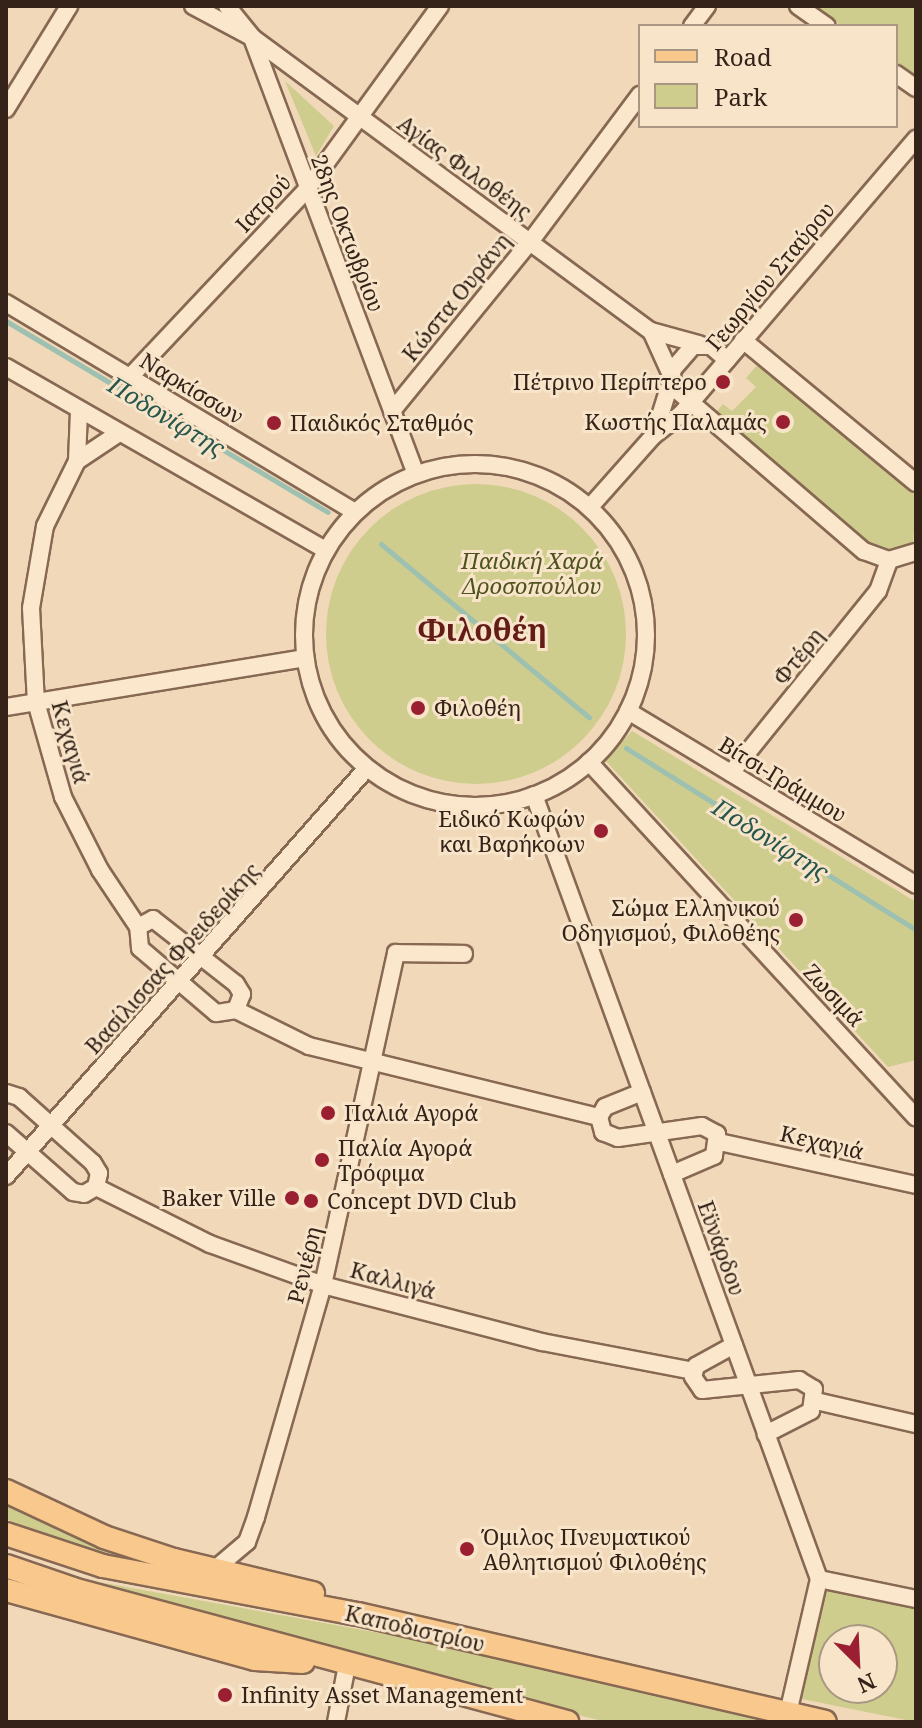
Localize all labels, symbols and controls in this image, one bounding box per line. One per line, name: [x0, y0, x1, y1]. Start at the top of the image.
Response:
legend: [638, 24, 898, 128]
text: Road: [714, 40, 772, 73]
text: Park: [714, 80, 767, 113]
street label: Αγίας Φιλοθέης: [393, 110, 537, 224]
street label: 28ης Οκτωβρίου: [306, 151, 390, 315]
street label: Ιατρού: [230, 169, 296, 237]
street label: Γεωργίου Σταύρου: [700, 196, 840, 356]
street label: Κώστα Ουράνη: [396, 228, 516, 366]
street label: Ναρκίσσων: [136, 347, 248, 429]
place label: Πέτρινο Περίπτερο: [513, 369, 707, 395]
water label: Ποδονίφτης: [103, 370, 231, 462]
marker: Πέτρινο Περίπτερο: [714, 373, 732, 391]
place label: Κωστής Παλαμάς: [585, 409, 767, 435]
place label: Παιδικός Σταθμός: [290, 410, 474, 436]
marker: Κωστής Παλαμάς: [774, 413, 792, 431]
marker: Παιδικός Σταθμός: [265, 414, 283, 432]
park label: Παιδική Χαρά Δροσοπούλου: [461, 547, 603, 598]
district label: Φιλοθέη: [417, 612, 547, 648]
street label: Φτέρη: [767, 622, 829, 690]
place label: Φιλοθέη: [434, 695, 521, 721]
street label: Κεχαγιά: [47, 698, 95, 786]
marker: Φιλοθέη: [409, 699, 427, 717]
street label: Βίτσι-Γράμμου: [714, 731, 852, 827]
water label: Ποδονίφτης: [708, 792, 834, 886]
place label: Ειδικό Κωφών και Βαρήκοων: [438, 805, 585, 856]
marker: Ειδικό Κωφών και Βαρήκοων: [592, 822, 610, 840]
street label: Βασίλισσας Φρειδερίκης: [79, 857, 265, 1059]
place label: Σώμα Ελληνικού Οδηγισμού, Φιλοθέης: [562, 894, 780, 946]
marker: Σώμα Ελληνικού Οδηγισμού, Φιλοθέης: [787, 911, 805, 929]
street label: Ζωσιμά: [799, 958, 869, 1032]
place label: Παλιά Αγορά: [344, 1100, 478, 1126]
marker: Παλιά Αγορά: [319, 1104, 337, 1122]
street label: Κεχαγιά: [778, 1120, 866, 1164]
place label: Παλία Αγορά Τρόφιμα: [338, 1134, 472, 1186]
marker: Παλία Αγορά Τρόφιμα: [313, 1151, 331, 1169]
place label: Baker Ville: [162, 1185, 276, 1211]
place label: Concept DVD Club: [327, 1188, 517, 1214]
marker: Baker Ville: [283, 1189, 301, 1207]
marker: Concept DVD Club: [302, 1192, 320, 1210]
street label: Εϋνάρδου: [693, 1197, 751, 1299]
street label: Ρενιέρη: [282, 1224, 326, 1306]
street label: Καλλιγά: [347, 1256, 439, 1304]
place label: Όμιλος Πνευματικού Αθλητισμού Φιλοθέης: [483, 1523, 706, 1574]
marker: Όμιλος Πνευματικού Αθλητισμού Φιλοθέης: [458, 1540, 476, 1558]
street label: Καποδιστρίου: [343, 1599, 487, 1657]
north arrow: [818, 1624, 898, 1704]
text: N: [853, 1667, 881, 1701]
place label: Infinity Asset Management: [241, 1682, 523, 1708]
marker: Infinity Asset Management: [216, 1686, 234, 1704]

